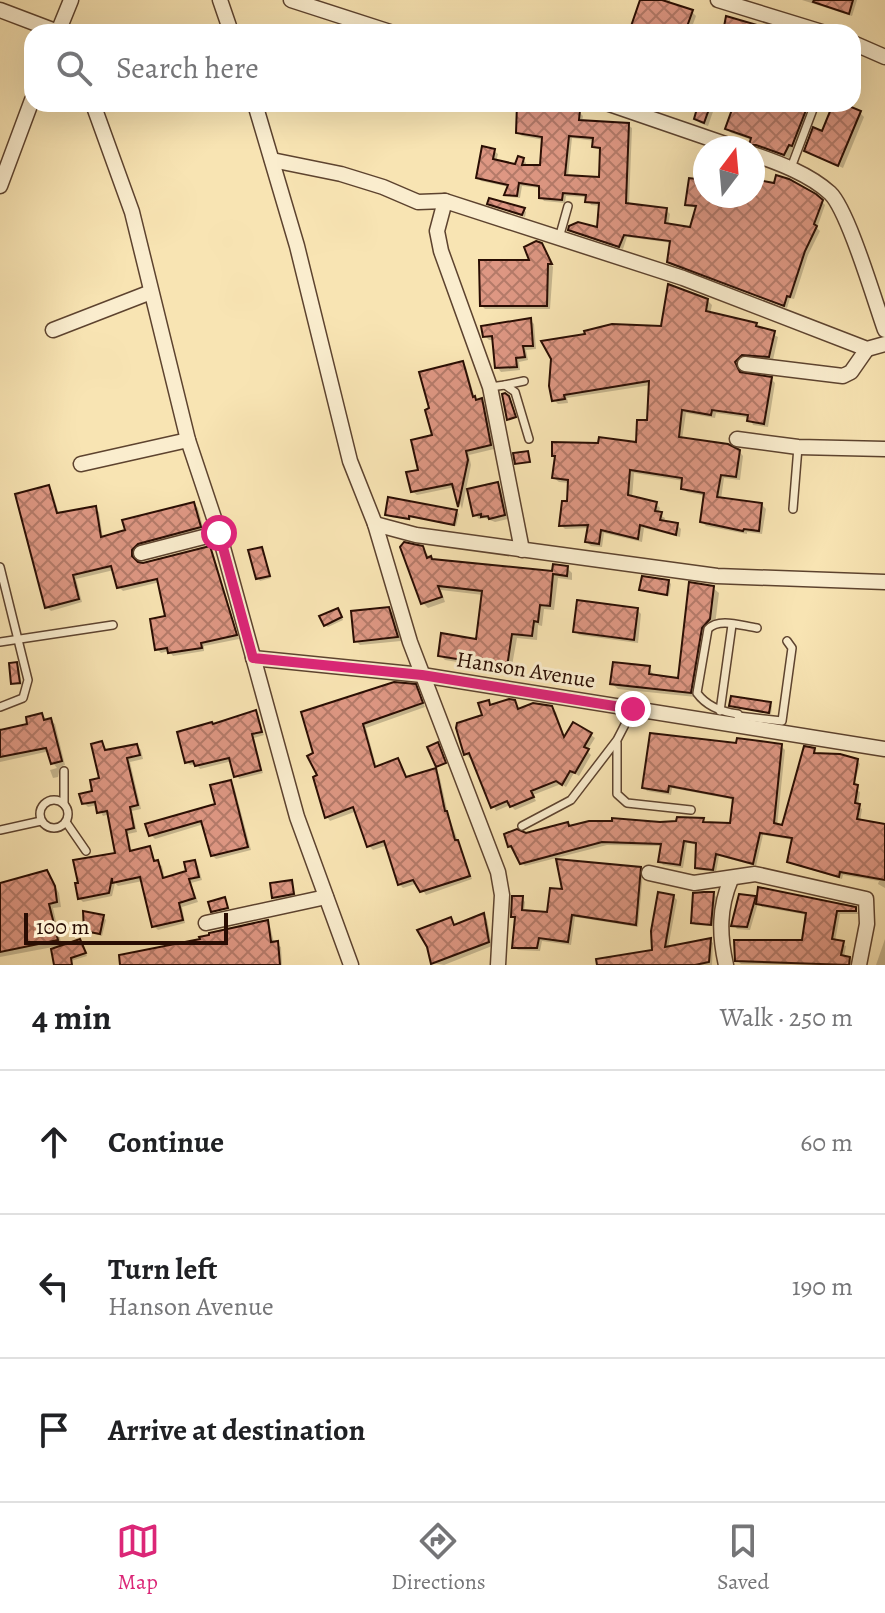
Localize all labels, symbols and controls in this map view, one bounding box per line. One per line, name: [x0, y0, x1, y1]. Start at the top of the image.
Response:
search box: [24, 24, 861, 112]
icon: search: [52, 46, 96, 90]
text: Search here: [116, 48, 259, 88]
north arrow: [693, 136, 765, 208]
route start: [201, 515, 237, 551]
street label: Hanson Avenue: [454, 644, 597, 696]
route end: [615, 691, 651, 727]
scale bar: [24, 909, 228, 945]
text: 100 m: [36, 912, 90, 942]
text: 4 min: [32, 994, 111, 1041]
text: Walk · 250 m: [720, 1000, 853, 1035]
icon: ahead: [32, 1120, 76, 1164]
text: Continue: [108, 1122, 224, 1162]
text: 60 m: [800, 1125, 853, 1160]
text: Turn left: [108, 1249, 217, 1289]
icon: left: [32, 1264, 76, 1308]
text: 190 m: [792, 1269, 853, 1304]
text: Hanson Avenue: [108, 1289, 274, 1324]
icon: arrive: [32, 1408, 76, 1452]
text: Arrive at destination: [108, 1410, 365, 1450]
tab: Map: [116, 1519, 160, 1597]
tab: Directions: [391, 1519, 486, 1597]
tab: Saved: [717, 1519, 769, 1597]

